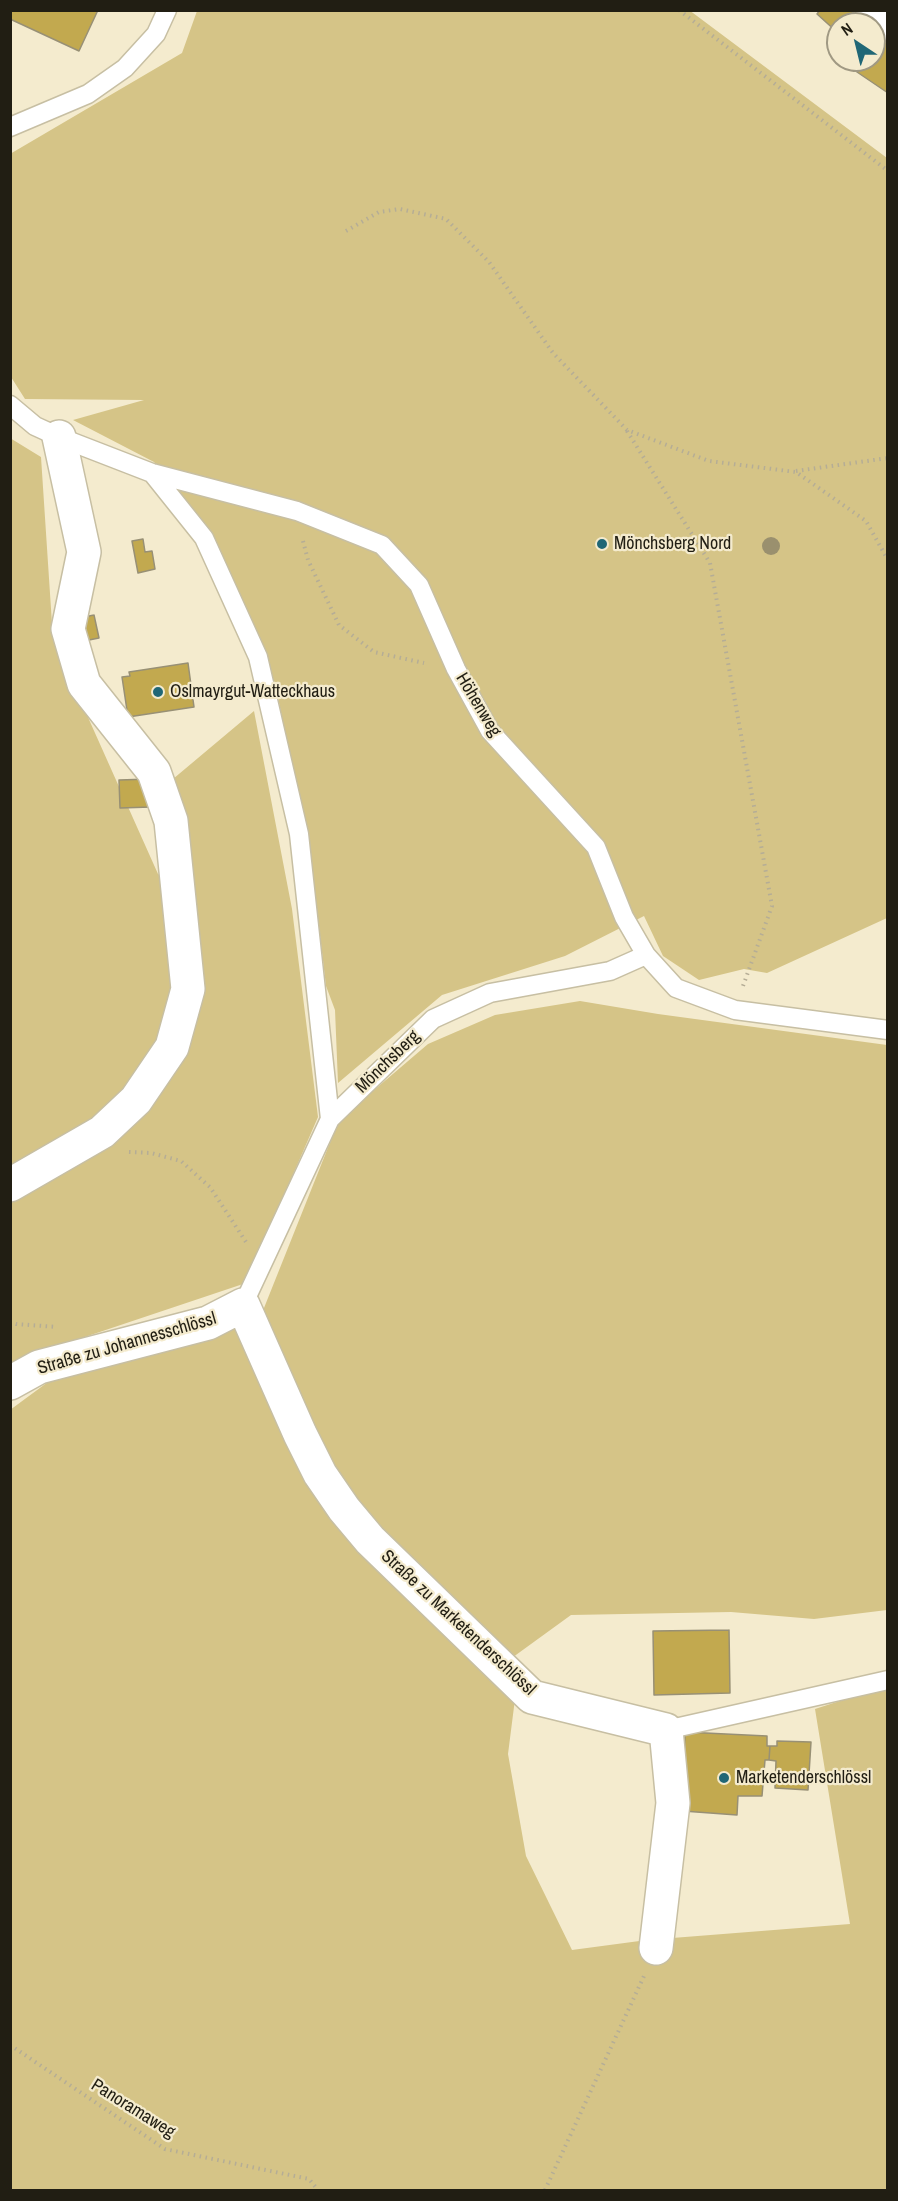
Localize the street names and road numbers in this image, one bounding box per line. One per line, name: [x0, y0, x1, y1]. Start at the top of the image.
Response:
street label: Höhenweg: [451, 669, 505, 741]
street label: Mönchsberg: [351, 1026, 425, 1098]
street label: Straße zu Johannesschlössl: [35, 1308, 219, 1380]
street label: Straße zu Marketenderschlössl: [376, 1546, 540, 1700]
street label: Panoramaweg: [87, 2075, 179, 2143]

